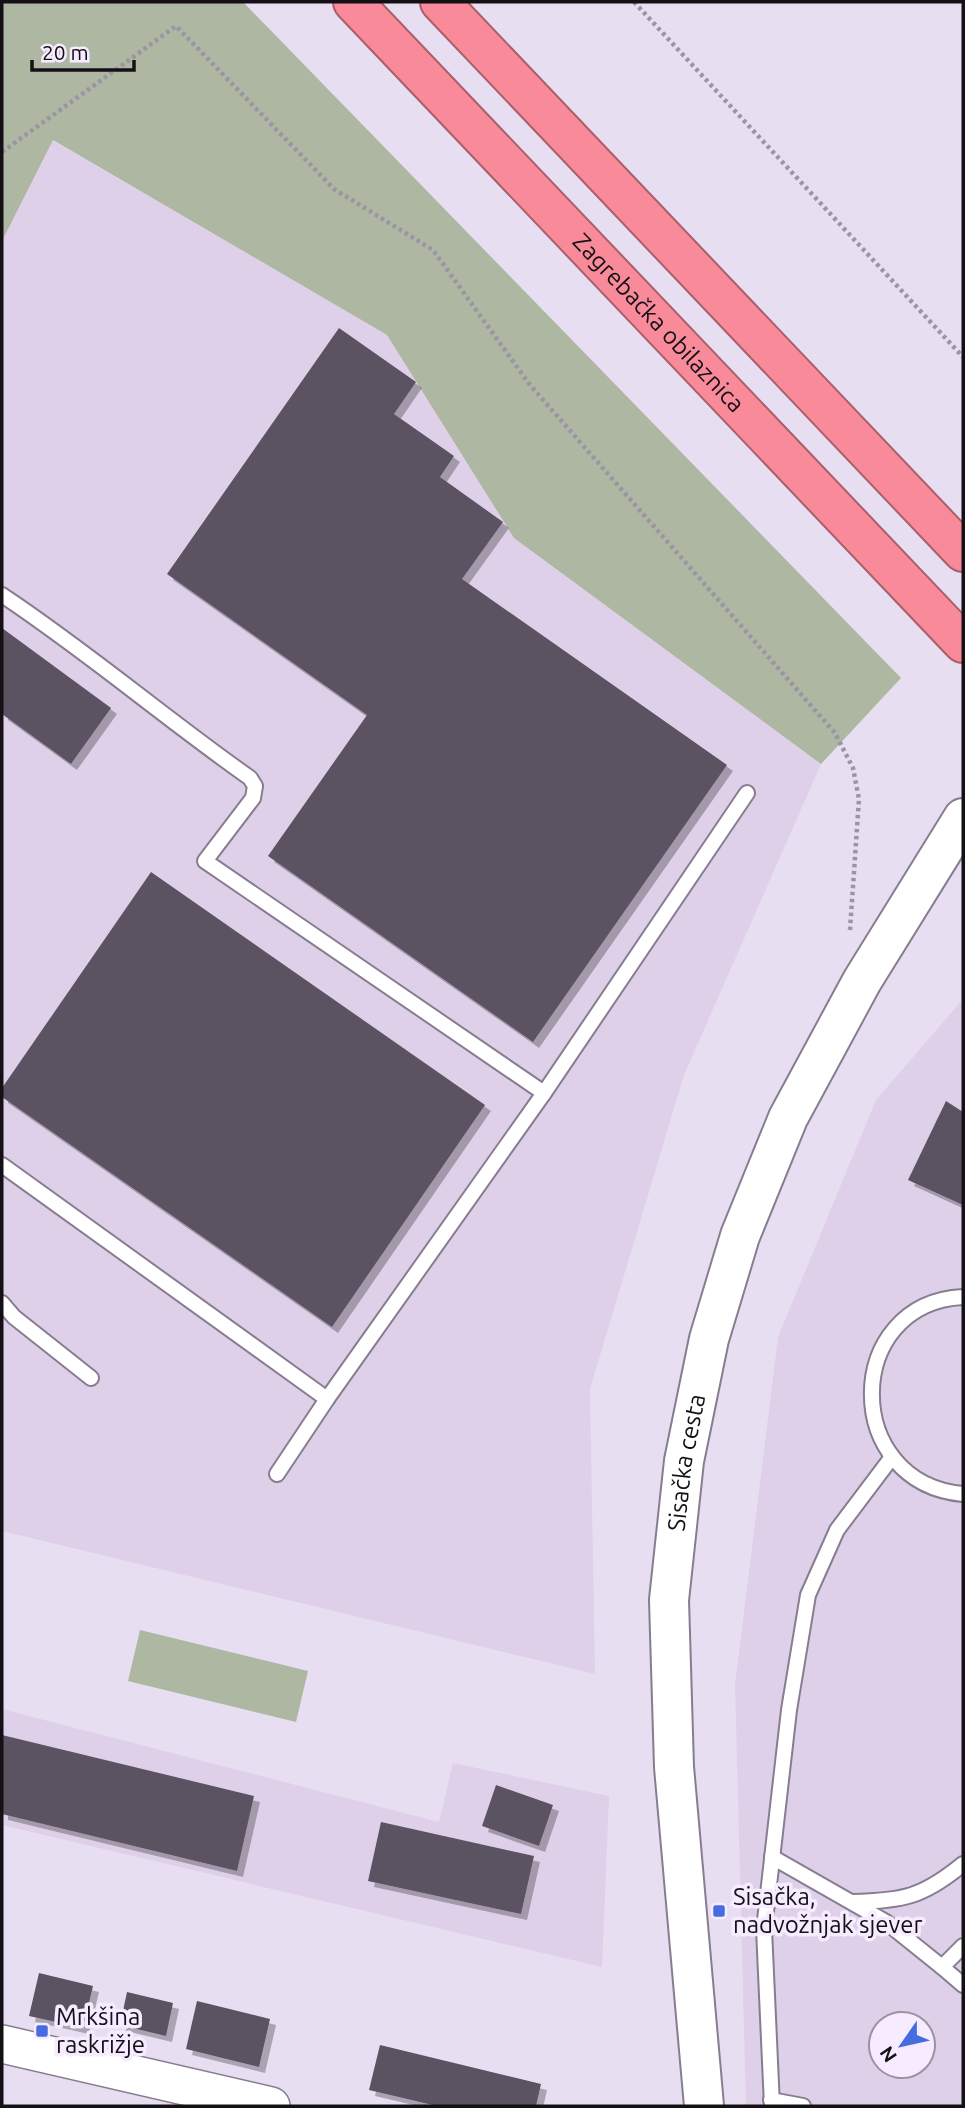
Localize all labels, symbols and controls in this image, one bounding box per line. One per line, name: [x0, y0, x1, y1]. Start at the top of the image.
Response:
scale bar: [32, 28, 133, 72]
text: 20 m: [42, 40, 89, 64]
street label: Zagrebačka obilaznica: [568, 228, 750, 417]
street label: Sisačka cesta: [663, 1391, 710, 1533]
place label: Sisačka, nadvožnjak sjever: [733, 1883, 923, 1938]
marker: Sisačka, nadvožnjak sjever: [711, 1903, 727, 1919]
place label: Mrkšina raskrižje: [56, 2003, 145, 2058]
north arrow: [867, 2010, 937, 2080]
marker: Mrkšina raskrižje: [34, 2023, 50, 2039]
text: N: [875, 2042, 901, 2067]

